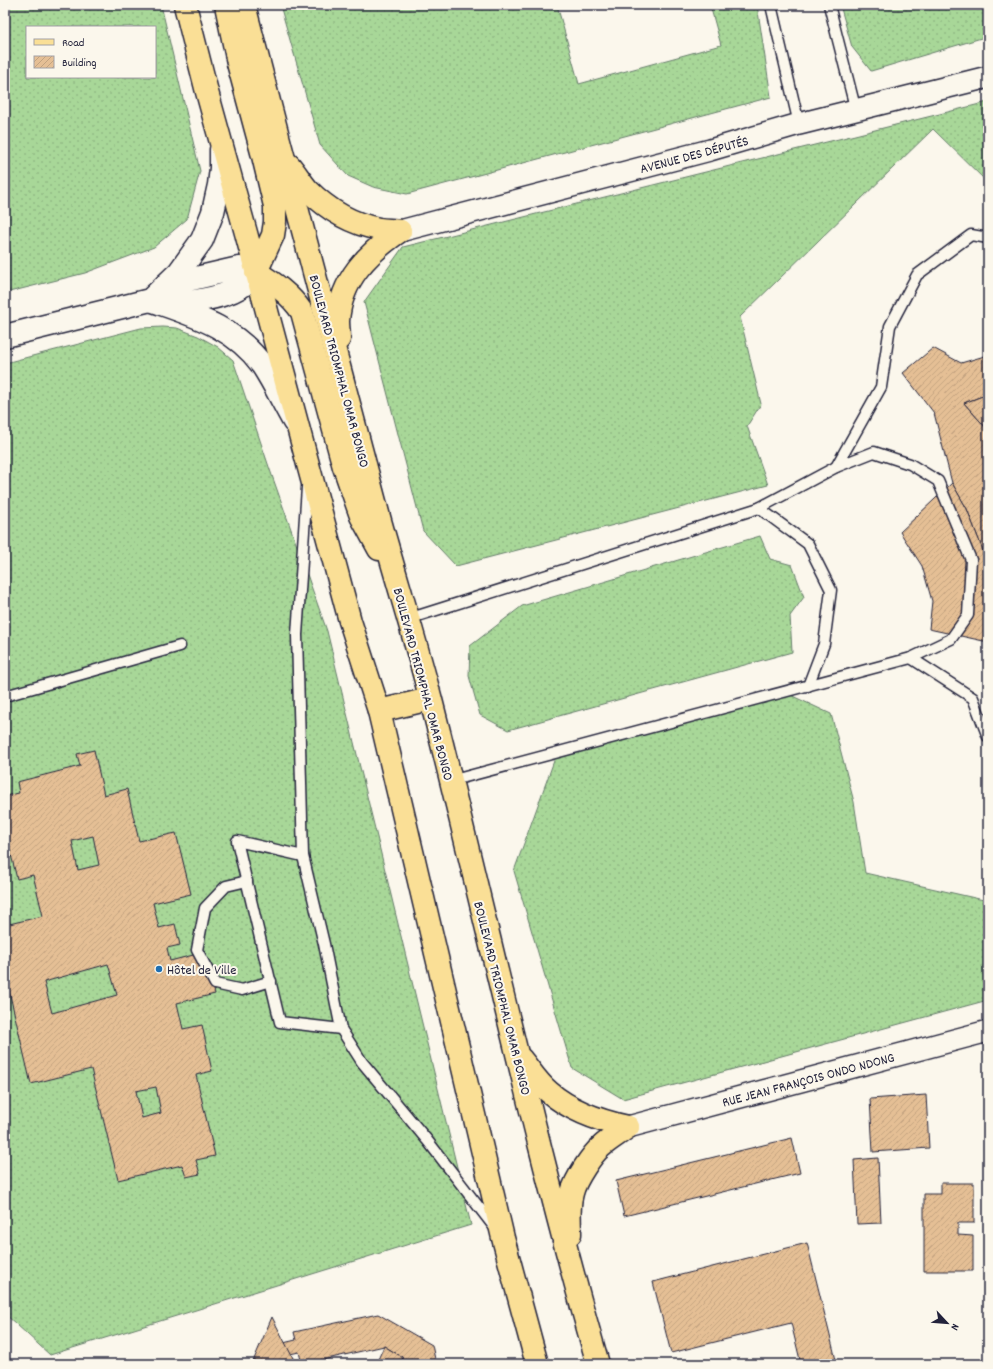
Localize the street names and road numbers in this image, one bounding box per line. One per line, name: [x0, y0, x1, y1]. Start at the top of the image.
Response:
street label: AVENUE DES DÉPUTÉS: [638, 132, 751, 180]
street label: BOULEVARD TRIOMPHAL OMAR BONGO: [303, 273, 373, 470]
street label: BOULEVARD TRIOMPHAL OMAR BONGO: [387, 586, 457, 783]
street label: BOULEVARD TRIOMPHAL OMAR BONGO: [467, 900, 535, 1097]
street label: RUE JEAN FRANÇOIS ONDO NDONG: [720, 1048, 897, 1114]

